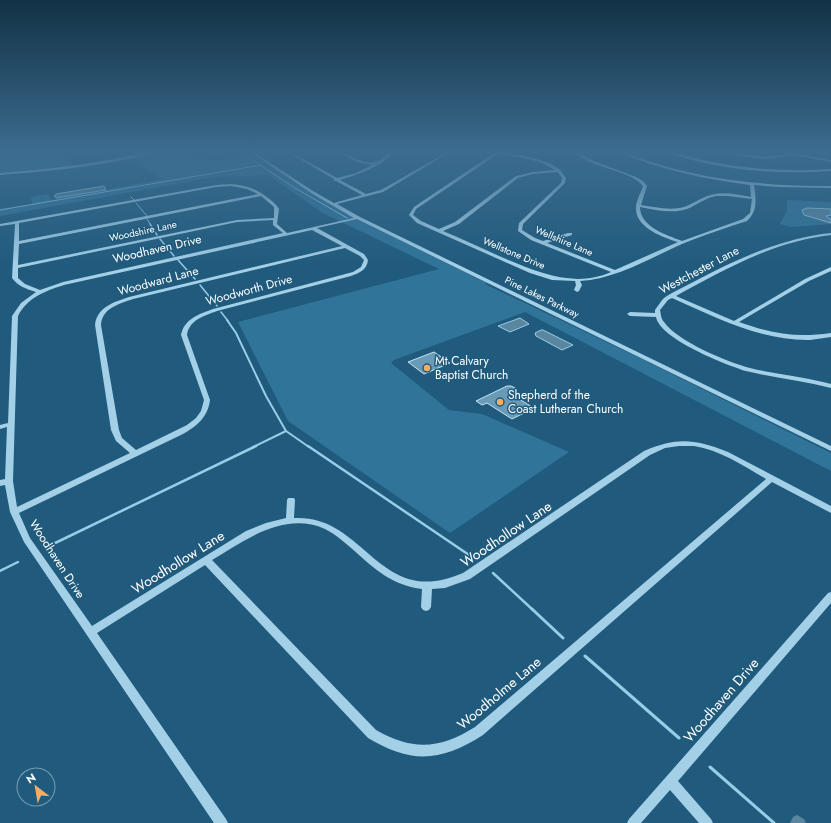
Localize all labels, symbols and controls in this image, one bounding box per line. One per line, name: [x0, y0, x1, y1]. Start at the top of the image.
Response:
street label: Woodshire Lane: [108, 217, 178, 245]
street label: Wellshire Lane: [533, 222, 595, 260]
street label: Woodhaven Drive: [111, 230, 203, 268]
street label: Wellstone Drive: [481, 233, 547, 273]
street label: Westchester Lane: [656, 241, 742, 299]
street label: Woodward Lane: [116, 262, 200, 300]
street label: Woodworth Drive: [204, 270, 294, 310]
street label: Pine Lakes Parkway: [502, 272, 582, 322]
place label: Mt Calvary Baptist Church: [435, 352, 508, 384]
marker: Mt Calvary Baptist Church: [422, 363, 432, 373]
place label: Shepherd of the Coast Lutheran Church: [508, 386, 623, 418]
marker: Shepherd of the Coast Lutheran Church: [495, 397, 505, 407]
street label: Woodhollow Lane: [456, 496, 556, 572]
street label: Woodhaven Drive: [25, 516, 89, 602]
street label: Woodhollow Lane: [128, 525, 228, 599]
street label: Woodholme Lane: [453, 652, 545, 734]
street label: Woodhaven Drive: [679, 653, 763, 747]
north arrow: [16, 767, 56, 807]
text: N: [23, 769, 39, 788]

